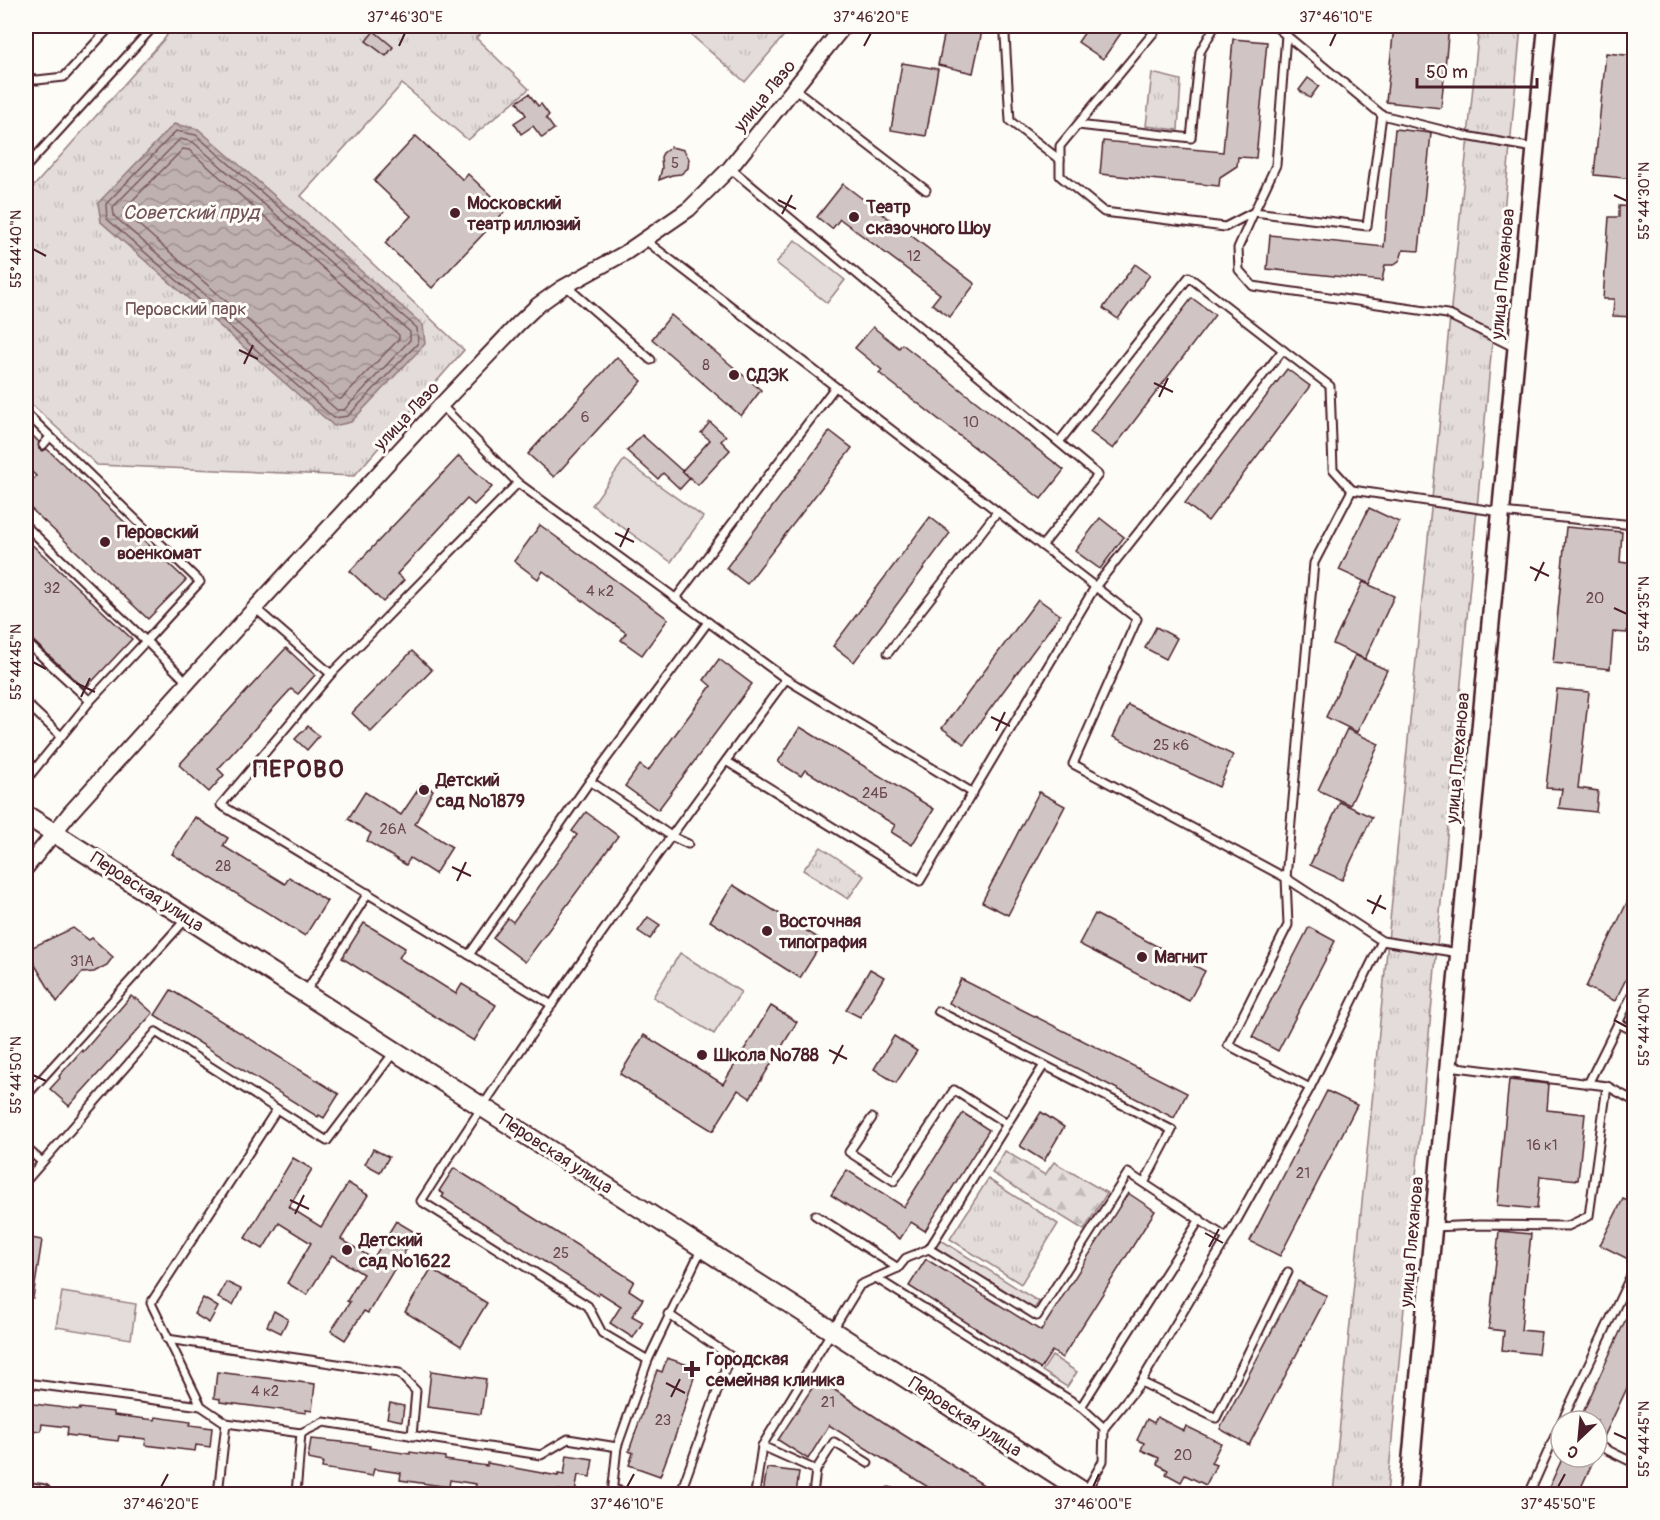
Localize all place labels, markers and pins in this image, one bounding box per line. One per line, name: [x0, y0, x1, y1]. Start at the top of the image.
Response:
place label: Московский театр иллюзий: [467, 192, 581, 236]
place label: Театр сказочного Шоу: [865, 196, 991, 240]
marker: Московский театр иллюзий: [448, 206, 462, 220]
marker: Театр сказочного Шоу: [847, 210, 861, 224]
place label: СДЭК: [746, 364, 789, 387]
marker: СДЭК: [727, 368, 741, 382]
place label: Перовский военкомат: [117, 521, 203, 565]
marker: Перовский военкомат: [98, 535, 112, 549]
place label: Детский сад №1879: [435, 769, 525, 813]
marker: Детский сад №1879: [417, 783, 431, 797]
place label: Восточная типография: [779, 910, 867, 954]
marker: Восточная типография: [760, 924, 774, 938]
place label: Магнит: [1154, 946, 1208, 969]
marker: Магнит: [1135, 950, 1149, 964]
place label: Школа №788: [713, 1044, 819, 1067]
marker: Школа №788: [695, 1048, 709, 1062]
place label: Детский сад №1622: [358, 1229, 451, 1273]
marker: Детский сад №1622: [340, 1243, 354, 1257]
place label: Городская семейная клиника: [705, 1348, 845, 1392]
marker: Городская семейная клиника: [683, 1360, 701, 1378]

